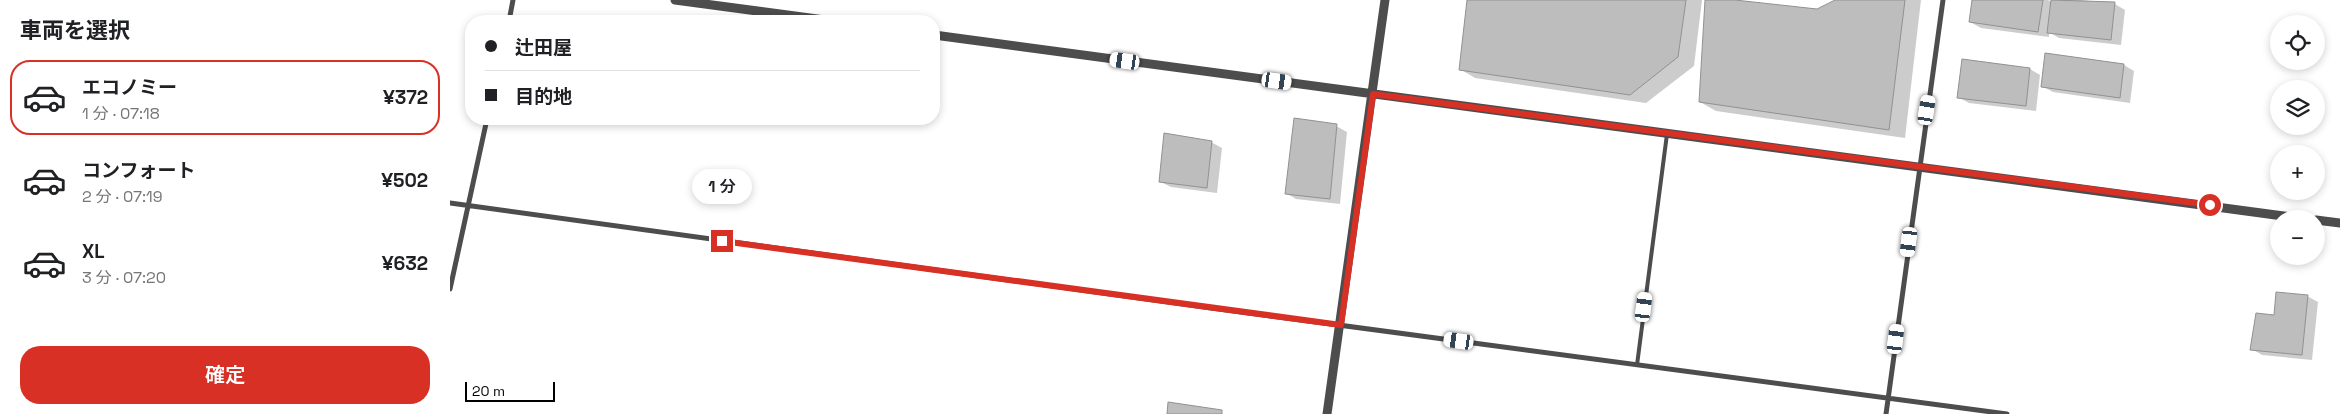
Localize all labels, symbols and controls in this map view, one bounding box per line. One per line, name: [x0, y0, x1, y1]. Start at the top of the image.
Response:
map controls: [2270, 15, 2325, 265]
button: locate: [2270, 15, 2325, 70]
text: 車両を選択: [20, 16, 130, 44]
text: 辻田屋: [515, 35, 572, 60]
car: [1109, 51, 1140, 71]
car: [1261, 71, 1292, 91]
icon: car: [22, 75, 67, 120]
text: エコノミー: [82, 75, 177, 100]
button: layers: [2270, 80, 2325, 135]
text: 目的地: [515, 84, 572, 109]
text: ¥372: [383, 85, 428, 110]
car: [1917, 94, 1936, 126]
text: 1 分 · 07:18: [82, 103, 160, 124]
button: +: [2270, 145, 2325, 200]
icon: car: [22, 158, 67, 203]
text: コンフォート: [82, 158, 195, 183]
text: ¥502: [381, 168, 428, 193]
callout: 1 分: [692, 168, 752, 204]
text: 1 分: [708, 176, 736, 197]
text: 2 分 · 07:19: [82, 186, 163, 207]
route start: [2199, 194, 2221, 216]
button: −: [2270, 210, 2325, 265]
car: [1899, 226, 1918, 258]
route end: [711, 230, 733, 252]
text: XL: [82, 239, 105, 264]
icon: car: [22, 241, 67, 286]
text: ¥632: [382, 251, 428, 276]
text: 3 分 · 07:20: [82, 267, 166, 288]
car: [1634, 291, 1653, 323]
car: [1886, 323, 1905, 355]
car: [1443, 331, 1474, 351]
button: 確定: [20, 346, 430, 404]
scale bar: [465, 379, 555, 402]
text: 20 m: [472, 382, 505, 400]

